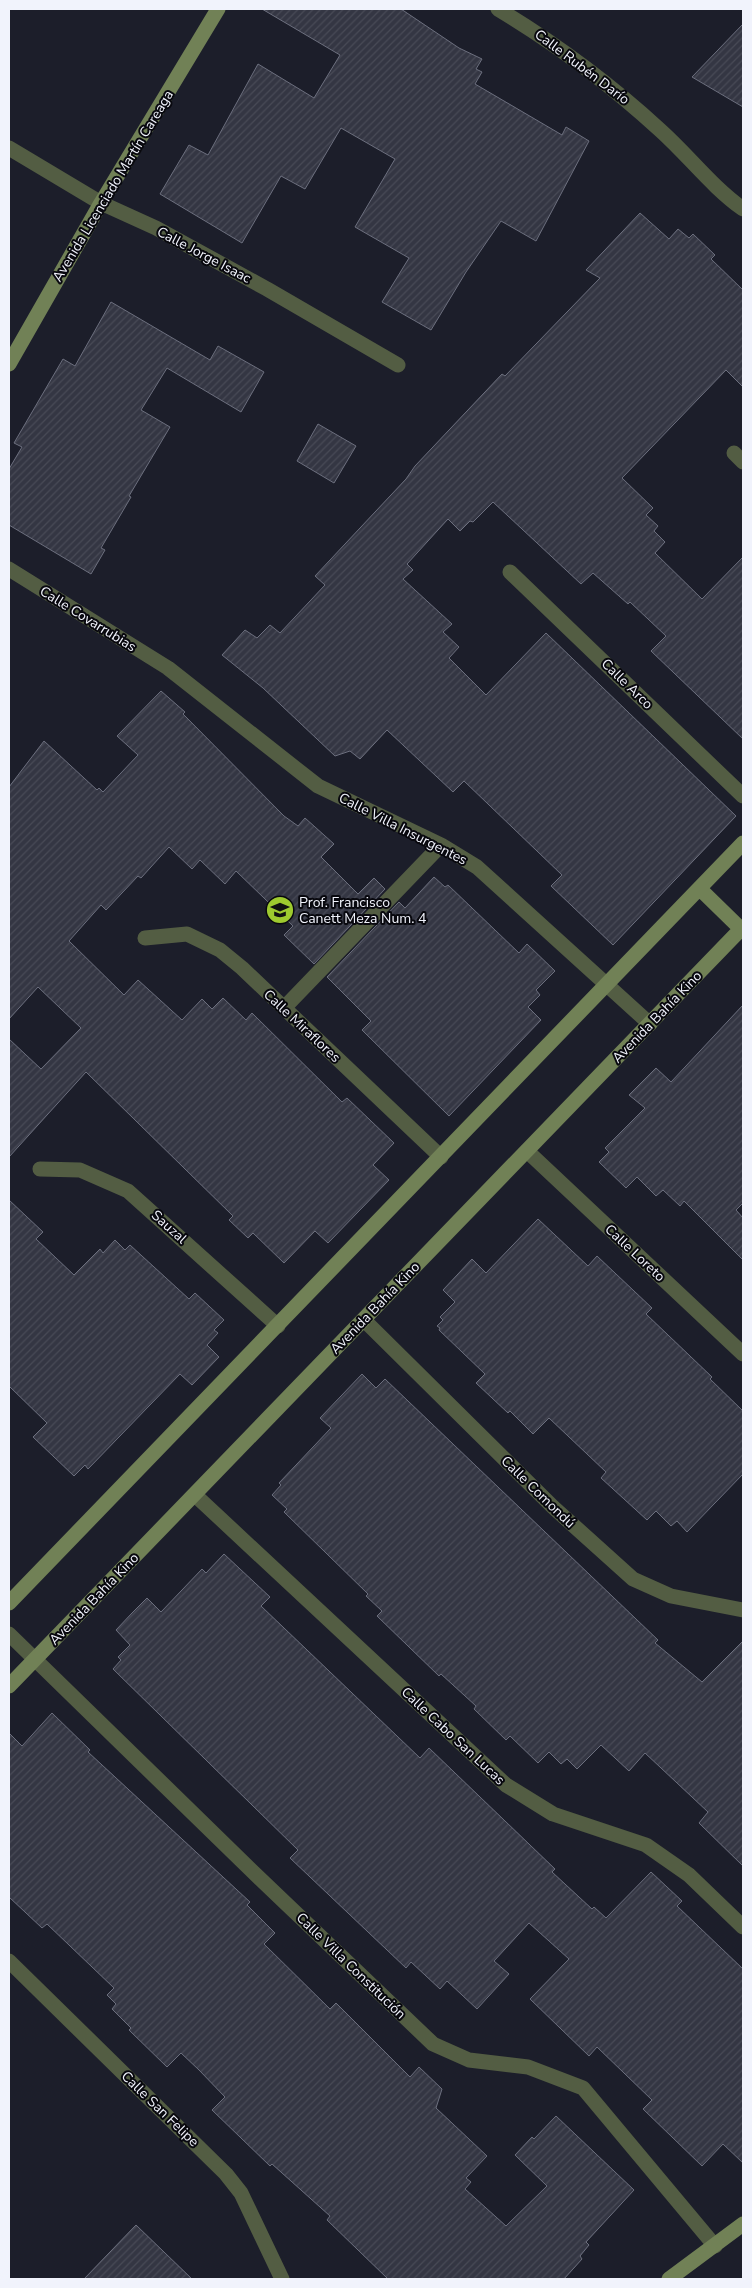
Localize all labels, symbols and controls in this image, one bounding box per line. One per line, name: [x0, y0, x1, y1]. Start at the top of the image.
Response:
street label: Calle Rubén Darío: [531, 25, 633, 109]
street label: Avenida Licenciado Martín Careaga: [48, 87, 178, 285]
street label: Calle Jorge Isaac: [154, 222, 255, 288]
street label: Calle Covarrubias: [36, 582, 140, 656]
street label: Calle Arco: [597, 655, 657, 714]
street label: Calle Villa Insurgentes: [336, 788, 471, 870]
place label: Prof. Francisco Canett Meza Num. 4: [299, 893, 426, 928]
school or university icon: Prof. Francisco Canett Meza Num. 4: [265, 895, 295, 925]
street label: Avenida Bahía Kino: [608, 967, 706, 1067]
street label: Calle Miraflores: [259, 985, 345, 1067]
street label: Sauzal: [147, 1206, 192, 1249]
street label: Calle Loreto: [601, 1220, 669, 1286]
street label: Avenida Bahía Kino: [326, 1258, 424, 1358]
street label: Calle Comondú: [497, 1452, 579, 1532]
street label: Avenida Bahía Kino: [45, 1549, 143, 1649]
street label: Calle Cabo San Lucas: [397, 1683, 509, 1789]
street label: Calle Villa Constitución: [292, 1909, 410, 2023]
street label: Calle San Felipe: [117, 2067, 203, 2151]

